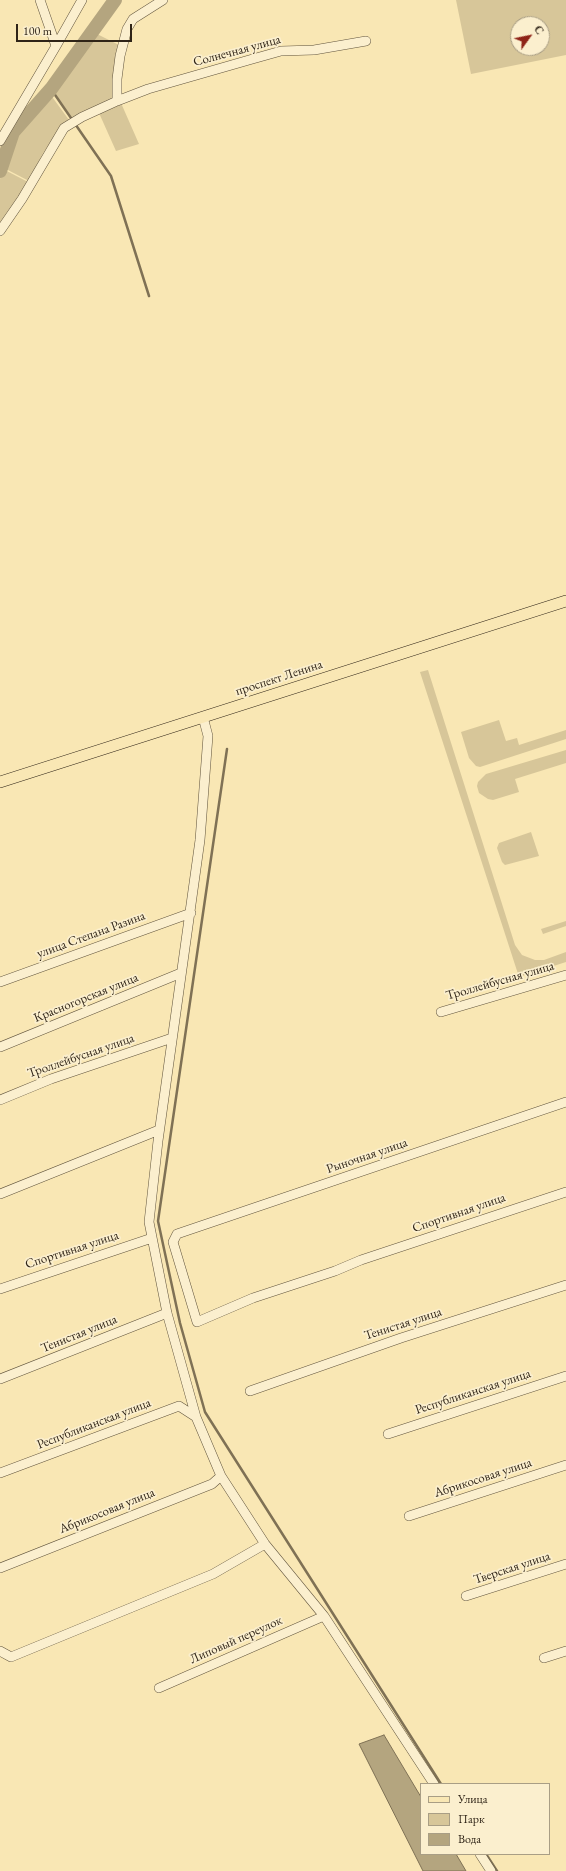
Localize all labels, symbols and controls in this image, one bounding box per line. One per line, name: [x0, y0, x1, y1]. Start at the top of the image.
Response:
scale bar: [18, 16, 134, 42]
north arrow: [510, 16, 550, 56]
text: 100 m: [23, 23, 52, 39]
text: С: [531, 23, 547, 37]
street label: Солнечная улица: [192, 32, 282, 70]
street label: проспект Ленина: [234, 657, 324, 699]
street label: улица Степана Разина: [35, 908, 147, 962]
street label: Троллейбусная улица: [444, 958, 556, 1004]
street label: Красногорская улица: [31, 970, 141, 1026]
street label: Троллейбусная улица: [26, 1030, 136, 1082]
street label: Рыночная улица: [324, 1135, 410, 1177]
street label: Спортивная улица: [410, 1190, 508, 1236]
street label: Спортивная улица: [23, 1228, 121, 1272]
street label: Тенистая улица: [362, 1304, 444, 1344]
street label: Тенистая улица: [39, 1312, 119, 1356]
street label: Республиканская улица: [413, 1366, 533, 1418]
street label: Республиканская улица: [35, 1395, 153, 1453]
street label: Абрикосовая улица: [432, 1455, 534, 1501]
street label: Абрикосовая улица: [57, 1485, 157, 1537]
street label: Тверская улица: [472, 1548, 552, 1588]
street label: Липовый переулок: [187, 1613, 285, 1667]
legend: [420, 1783, 550, 1855]
text: Улица: [458, 1791, 488, 1807]
text: Парк: [458, 1811, 485, 1827]
text: Вода: [458, 1831, 481, 1847]

